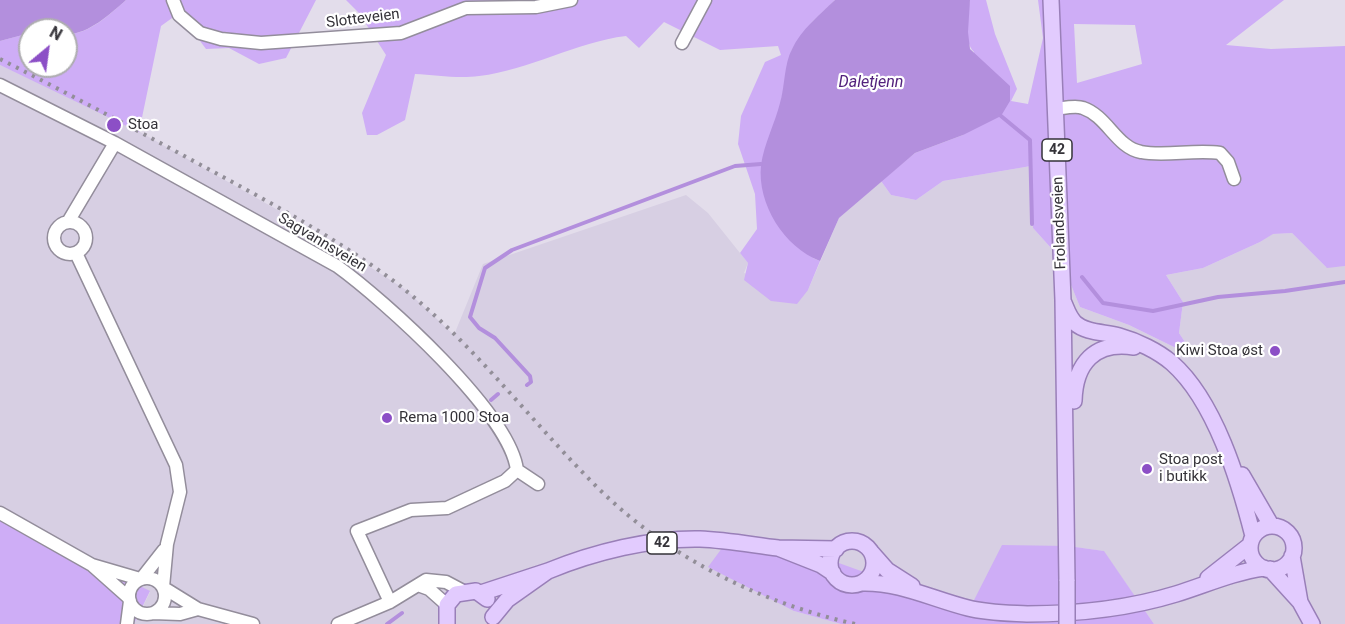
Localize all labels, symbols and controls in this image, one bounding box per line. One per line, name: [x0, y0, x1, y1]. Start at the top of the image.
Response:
street label: Slotteveien: [325, 6, 401, 32]
north arrow: [18, 18, 78, 78]
text: N: [46, 23, 66, 45]
water label: Daletjenn: [839, 73, 903, 93]
marker: Stoa: [105, 116, 123, 134]
place label: Stoa: [128, 116, 158, 134]
road number: 42: [1042, 139, 1072, 161]
street label: Frolandsveien: [1049, 176, 1071, 270]
street label: Sagvannsveien: [274, 210, 370, 276]
place label: Kiwi Stoa øst: [1176, 342, 1263, 360]
marker: Kiwi Stoa øst: [1268, 344, 1282, 358]
place label: Rema 1000 Stoa: [399, 409, 509, 427]
marker: Rema 1000 Stoa: [380, 411, 394, 425]
place label: Stoa post i butikk: [1159, 451, 1223, 486]
marker: Stoa post i butikk: [1140, 462, 1154, 476]
road number: 42: [647, 532, 677, 554]

